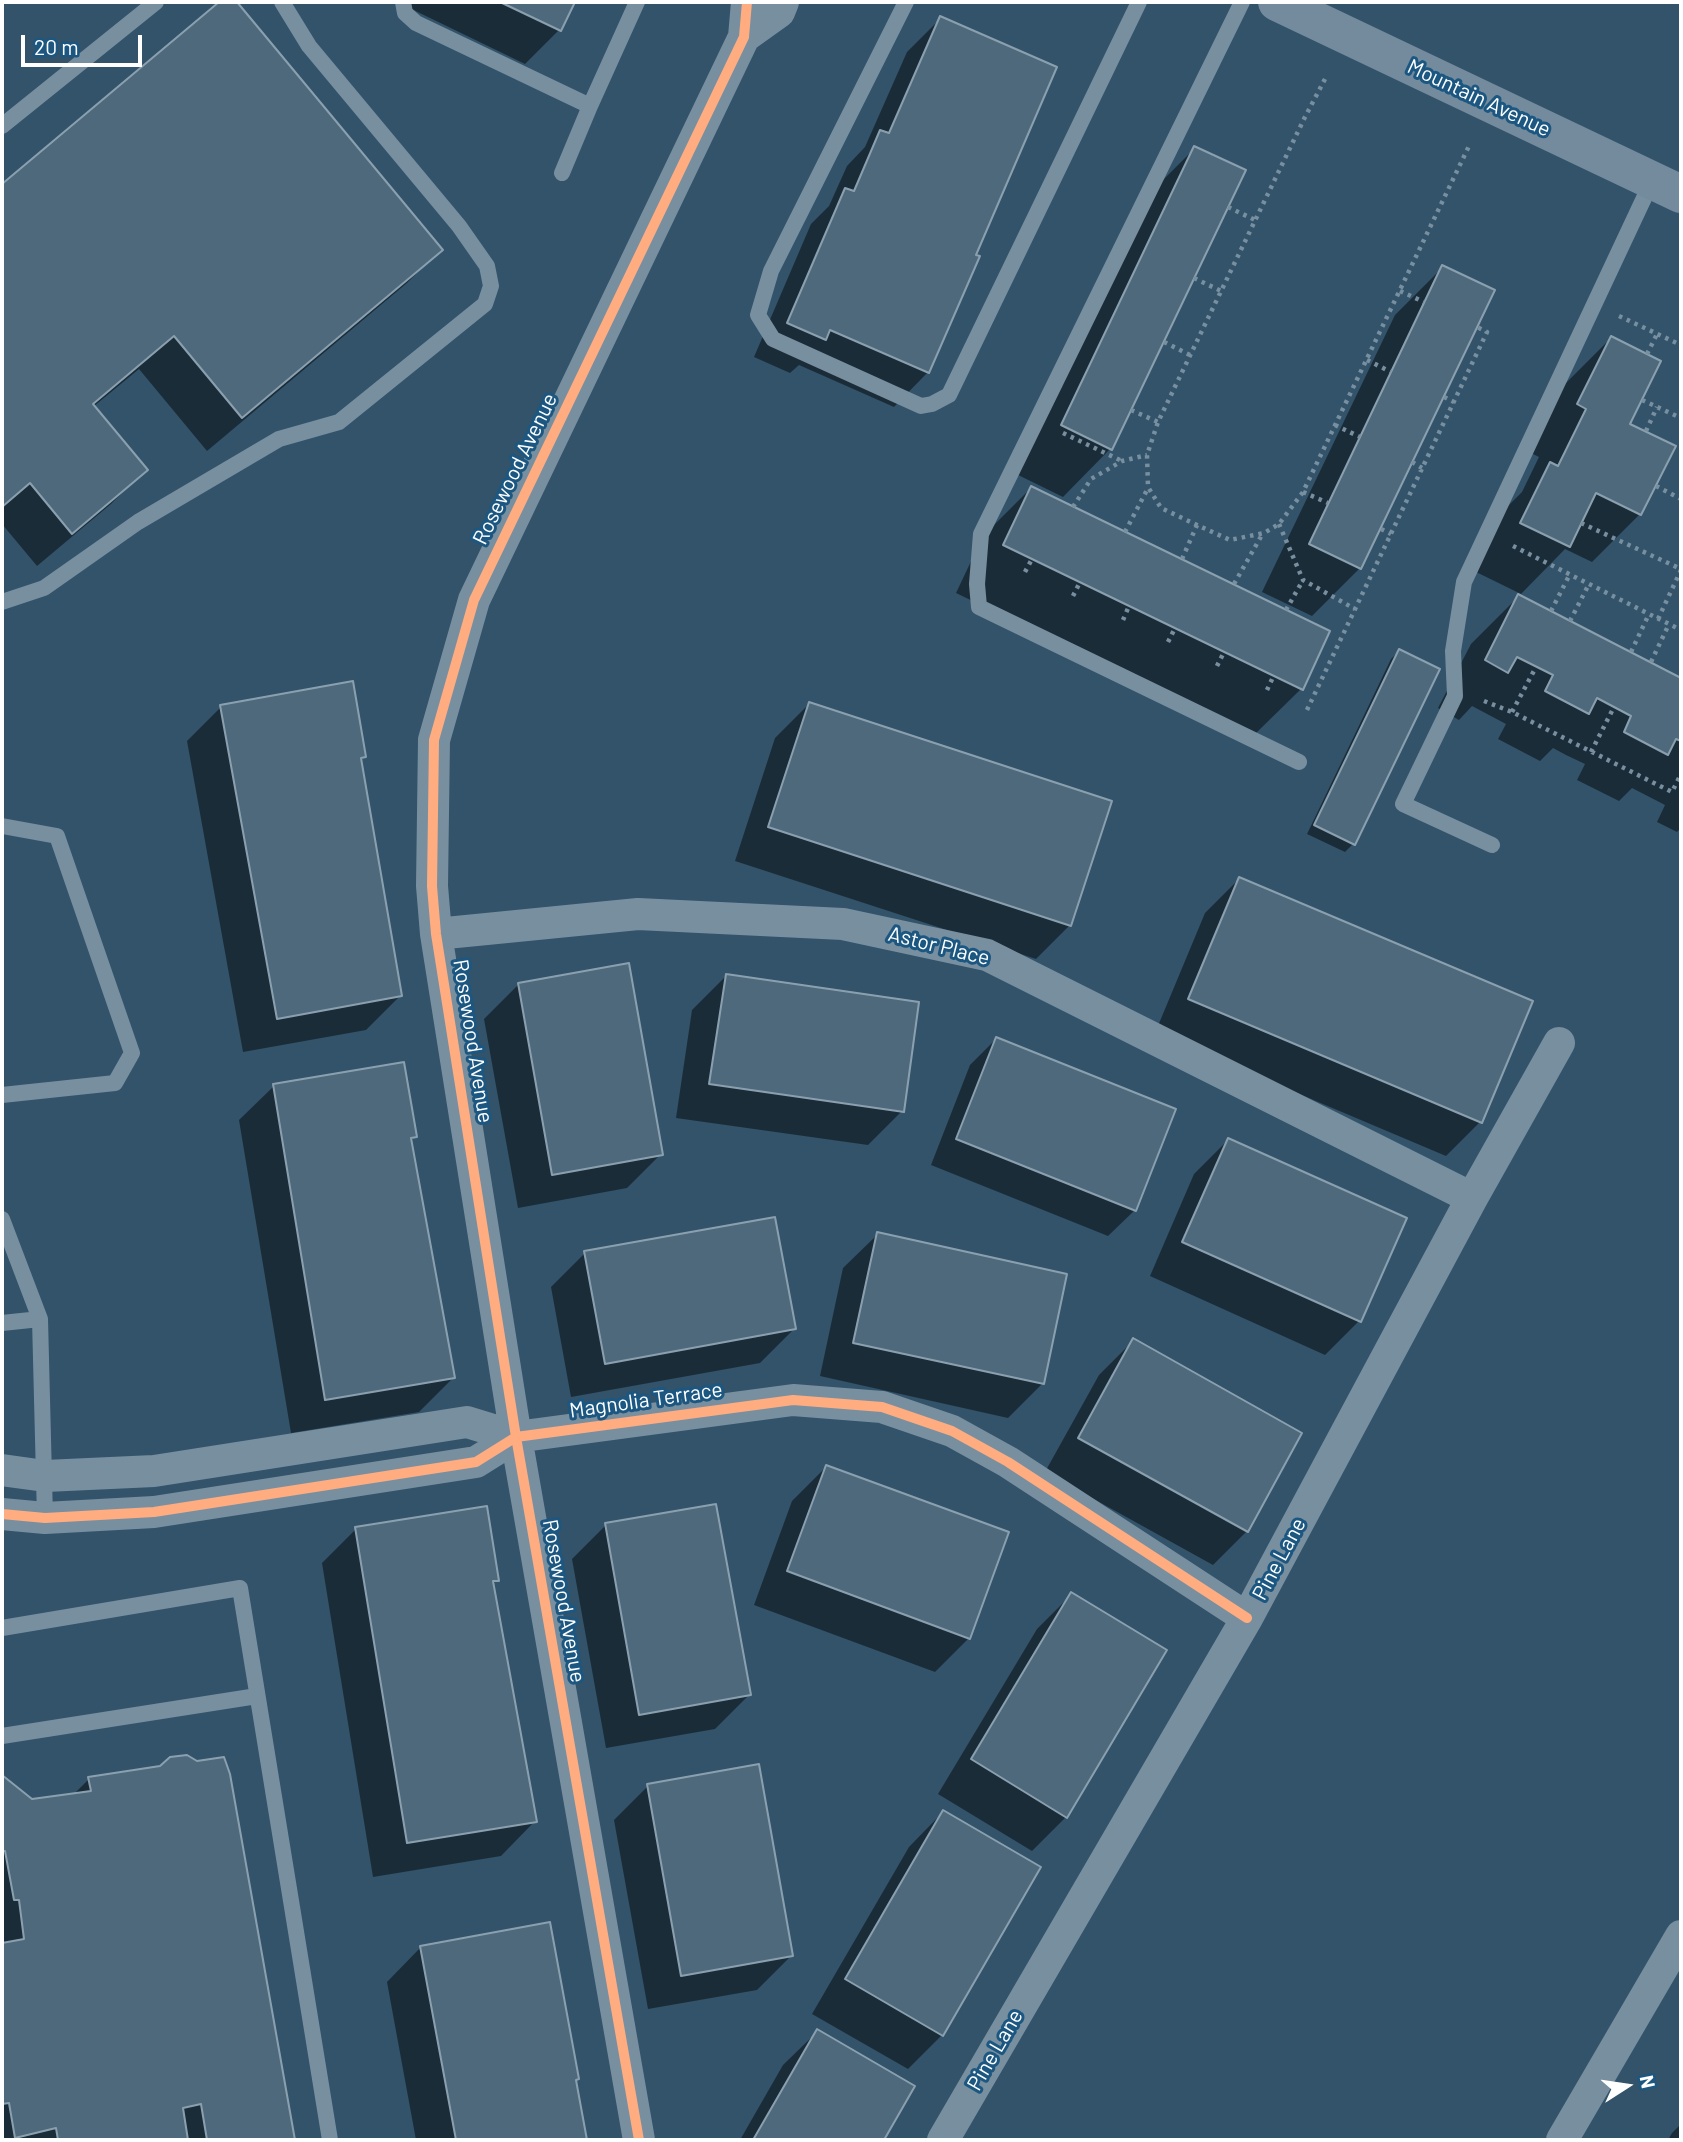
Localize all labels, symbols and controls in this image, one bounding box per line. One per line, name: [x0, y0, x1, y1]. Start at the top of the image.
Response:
scale bar: [24, 21, 145, 65]
text: 20 m: [34, 34, 79, 59]
street label: Mountain Avenue: [1403, 54, 1555, 142]
street label: Rosewood Avenue: [467, 389, 563, 549]
street label: Astor Place: [886, 921, 992, 971]
street label: Rosewood Avenue: [448, 957, 498, 1125]
street label: Magnolia Terrace: [568, 1377, 724, 1423]
street label: Pine Lane: [1247, 1514, 1311, 1604]
street label: Rosewood Avenue: [537, 1517, 591, 1685]
street label: Pine Lane: [962, 2005, 1028, 2095]
north arrow: [1592, 2051, 1662, 2121]
text: N: [1635, 2073, 1661, 2090]

